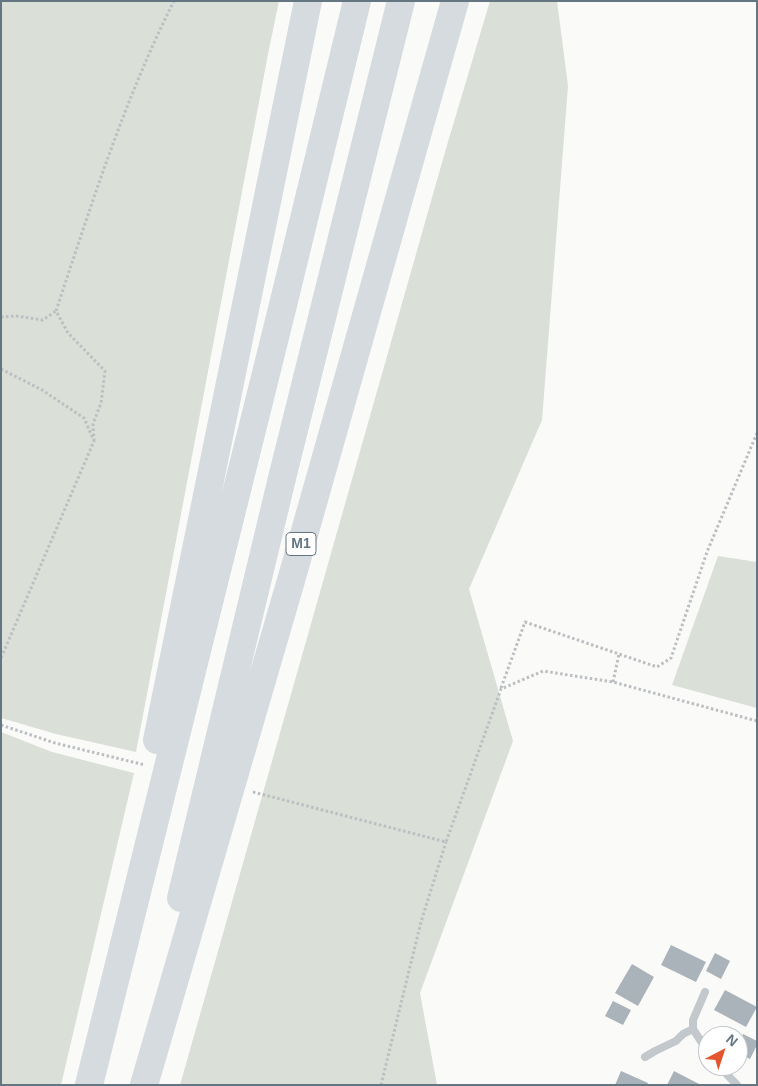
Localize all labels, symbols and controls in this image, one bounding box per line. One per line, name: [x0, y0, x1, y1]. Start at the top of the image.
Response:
road number: M1: [286, 532, 316, 556]
north arrow: [698, 1026, 748, 1076]
text: N: [723, 1031, 741, 1050]

